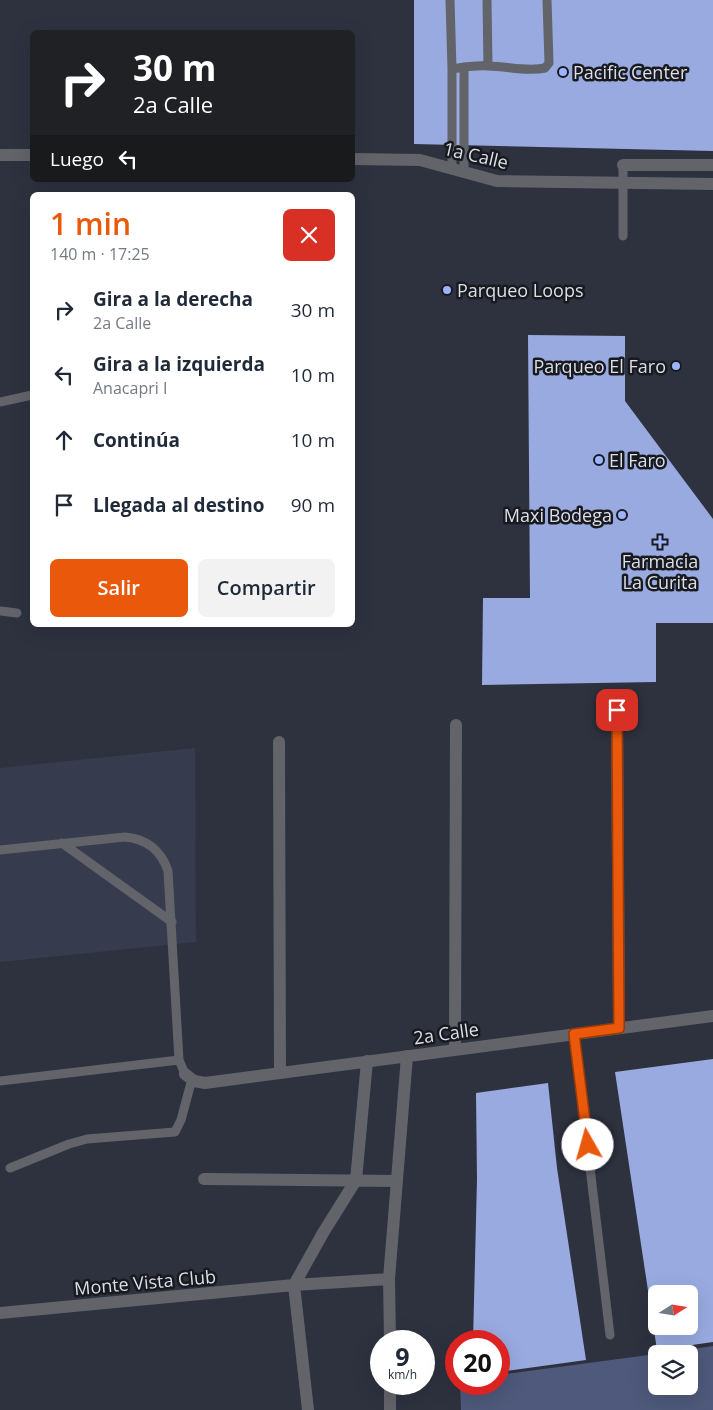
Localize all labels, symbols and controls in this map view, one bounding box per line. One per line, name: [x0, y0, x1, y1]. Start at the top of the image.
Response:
text: 30 m: [133, 44, 216, 91]
icon: right: [50, 50, 115, 115]
place label: Pacific Center: [573, 60, 688, 84]
marker: Pacific Center: [557, 66, 569, 78]
text: 2a Calle: [133, 89, 213, 119]
street label: 1a Calle: [441, 136, 511, 174]
icon: left: [114, 145, 142, 173]
text: Luego: [50, 146, 104, 172]
text: 1 min: [50, 203, 131, 244]
button: close: [283, 209, 335, 261]
text: 140 m · 17:25: [50, 243, 150, 265]
place label: Parqueo Loops: [457, 278, 584, 302]
marker: Parqueo Loops: [441, 284, 453, 296]
text: Gira a la derecha: [93, 286, 253, 312]
icon: right: [50, 296, 78, 324]
text: 30 m: [291, 297, 335, 323]
text: 2a Calle: [93, 312, 151, 334]
text: Gira a la izquierda: [93, 351, 265, 377]
place label: Parqueo El Faro: [533, 354, 666, 378]
marker: Parqueo El Faro: [670, 360, 682, 372]
icon: left: [50, 361, 78, 389]
text: 10 m: [291, 362, 335, 388]
text: Anacapri I: [93, 377, 167, 399]
icon: ahead: [50, 426, 78, 454]
text: Continúa: [93, 427, 180, 453]
text: 10 m: [291, 427, 335, 453]
place label: El Faro: [609, 448, 666, 472]
marker: El Faro: [593, 454, 605, 466]
icon: arrive: [50, 491, 78, 519]
text: Llegada al destino: [93, 492, 265, 518]
text: 90 m: [291, 492, 335, 518]
place label: Maxi Bodega: [504, 503, 612, 527]
marker: Maxi Bodega: [616, 509, 628, 521]
marker: Farmacia La Curita: [654, 536, 666, 548]
place label: Farmacia La Curita: [622, 549, 698, 594]
button: Salir: [50, 559, 188, 617]
button: Compartir: [198, 559, 335, 617]
pin: [596, 689, 638, 731]
icon: arrive: [603, 696, 631, 724]
street label: 2a Calle: [412, 1017, 480, 1049]
position arrow: [561, 1118, 613, 1170]
street label: Monte Vista Club: [73, 1264, 217, 1300]
north arrow: [648, 1285, 698, 1335]
map controls: [648, 1285, 698, 1395]
speed limit sign: 20: [445, 1330, 510, 1395]
text: 9: [395, 1339, 410, 1373]
button: layers: [648, 1345, 698, 1395]
text: km/h: [388, 1366, 417, 1383]

